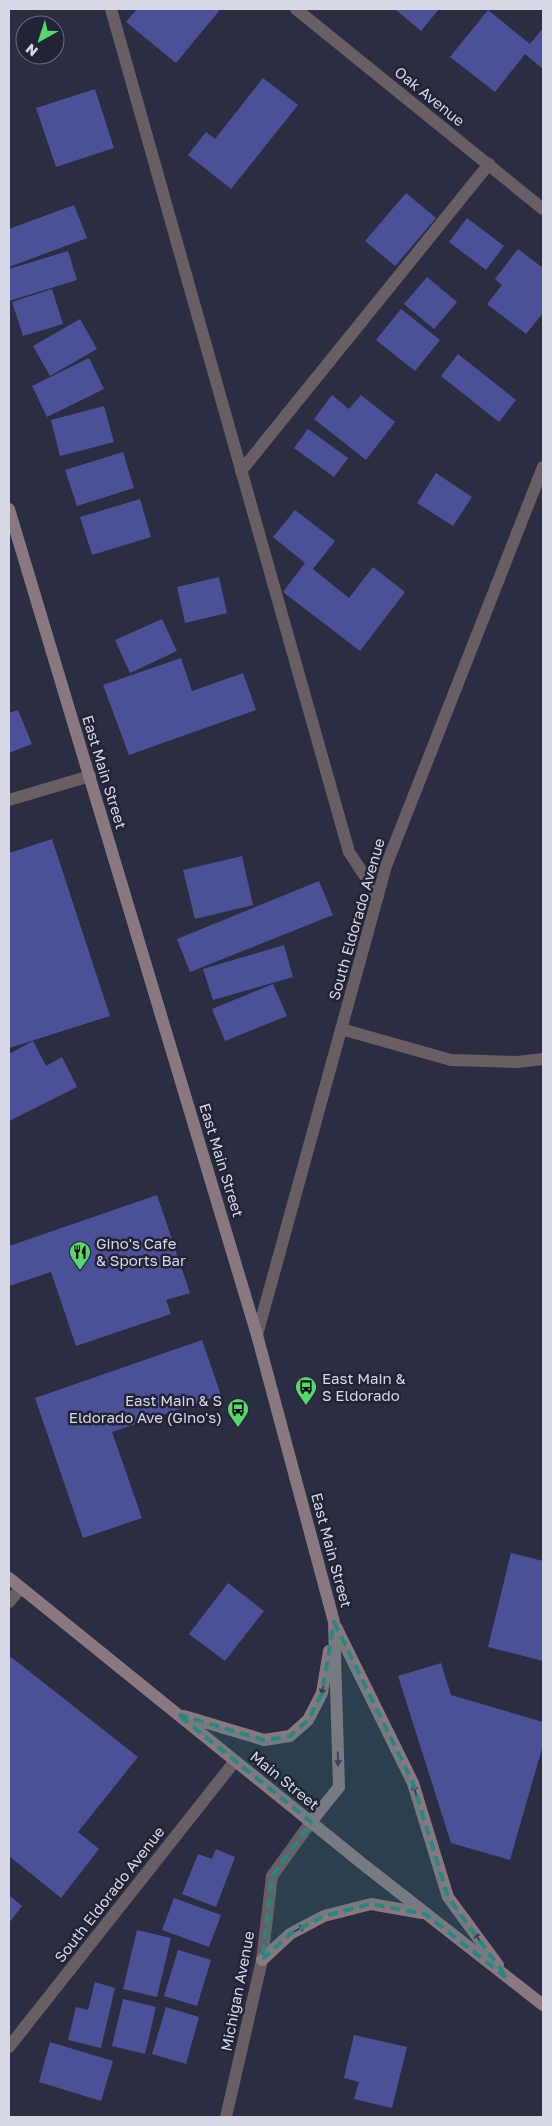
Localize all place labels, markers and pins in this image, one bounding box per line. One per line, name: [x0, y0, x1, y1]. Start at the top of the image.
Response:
place label: Gino's Cafe & Sports Bar: [96, 1234, 186, 1269]
restaurant icon: Gino's Cafe & Sports Bar: [68, 1240, 92, 1271]
place label: East Main & S Eldorado: [322, 1369, 406, 1404]
bus stop icon: East Main & S Eldorado: [294, 1375, 318, 1406]
place label: East Main & S Eldorado Ave (Gino's): [69, 1391, 222, 1426]
bus stop icon: East Main & S Eldorado Ave (Gino's): [226, 1397, 250, 1428]

